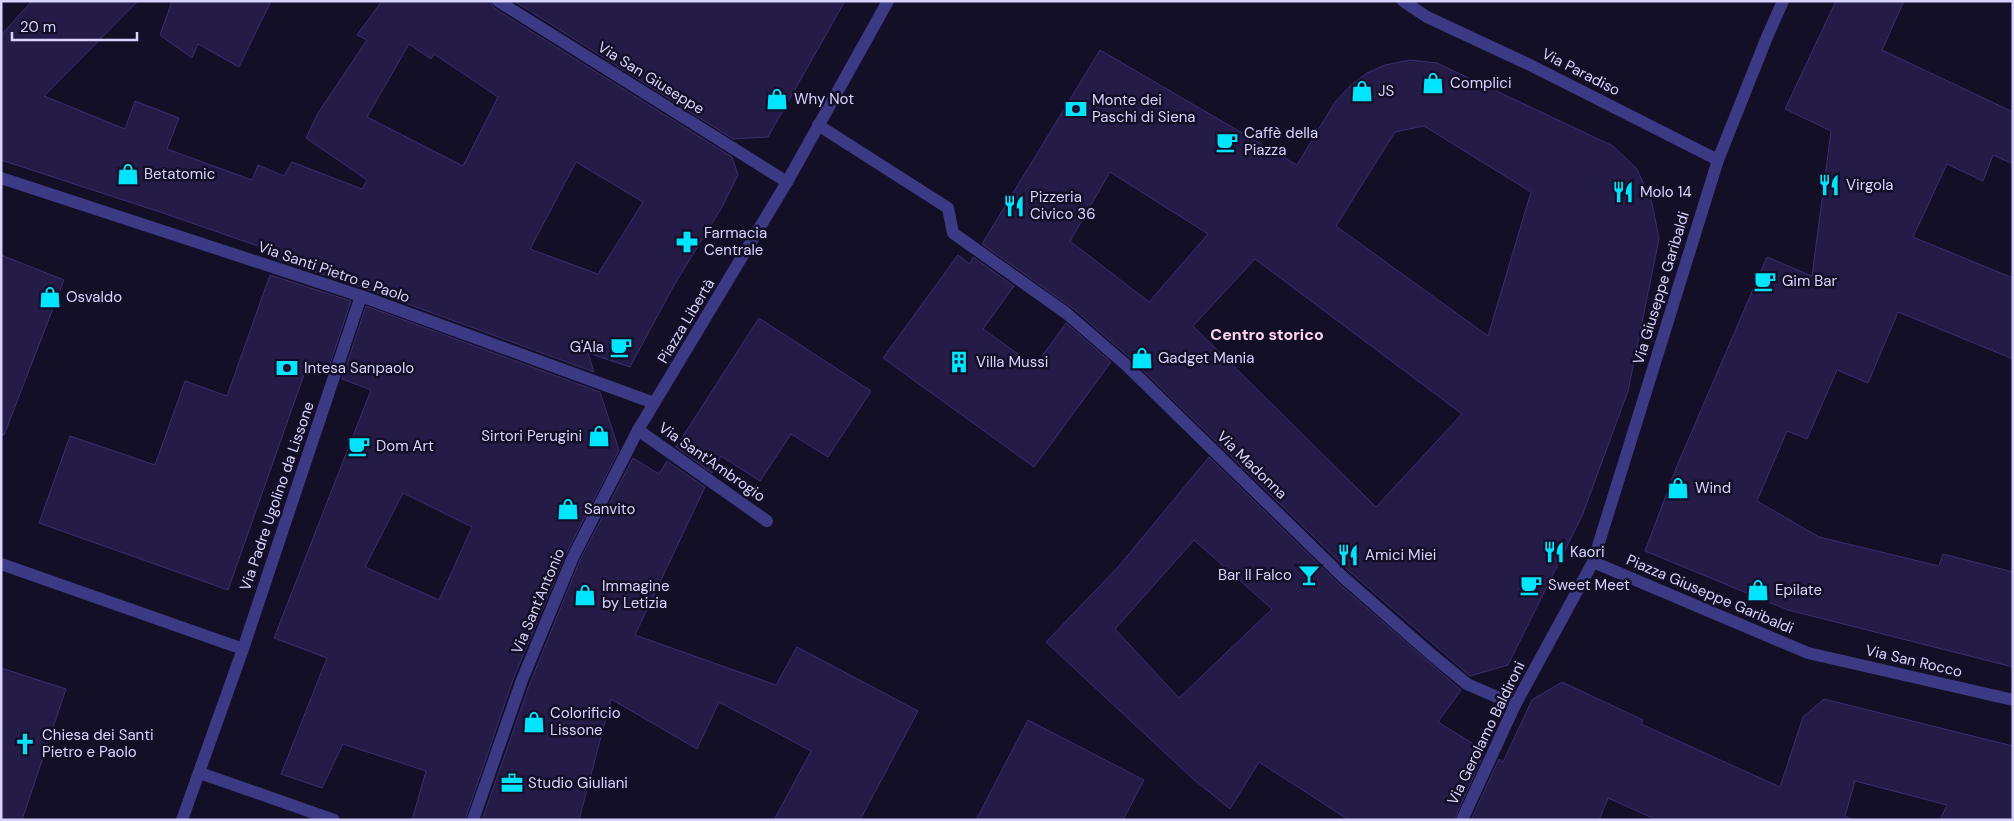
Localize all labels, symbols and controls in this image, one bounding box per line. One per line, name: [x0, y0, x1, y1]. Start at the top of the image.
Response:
scale bar: [12, 10, 138, 42]
text: 20 m: [20, 17, 56, 37]
street label: Via San Giuseppe: [594, 37, 708, 119]
street label: Via Paradiso: [1538, 44, 1624, 100]
shop icon: Complici: [1420, 70, 1446, 96]
place label: Complici: [1450, 73, 1512, 93]
shop icon: JS: [1349, 78, 1375, 104]
place label: JS: [1378, 81, 1395, 101]
shop icon: Why Not: [764, 86, 790, 112]
place label: Why Not: [794, 89, 854, 109]
place label: Monte dei Paschi di Siena: [1092, 90, 1195, 127]
bank icon: Monte dei Paschi di Siena: [1063, 96, 1089, 122]
place label: Caffè della Piazza: [1244, 123, 1318, 160]
cafe icon: Caffè della Piazza: [1214, 129, 1240, 155]
shop icon: Betatomic: [115, 161, 141, 187]
place label: Betatomic: [144, 164, 215, 184]
restaurant icon: Virgola: [1816, 172, 1842, 198]
place label: Virgola: [1846, 175, 1893, 195]
restaurant icon: Molo 14: [1610, 179, 1636, 205]
place label: Molo 14: [1640, 182, 1692, 202]
place label: Pizzeria Civico 36: [1030, 187, 1096, 224]
restaurant icon: Pizzeria Civico 36: [1001, 193, 1027, 219]
street label: Via Giuseppe Garibaldi: [1628, 209, 1694, 367]
place label: Farmacia Centrale: [704, 223, 767, 260]
pharmacy icon: Farmacia Centrale: [674, 229, 700, 255]
street label: Via Santi Pietro e Paolo: [255, 237, 413, 307]
cafe icon: Gim Bar: [1752, 268, 1778, 294]
place label: Gim Bar: [1782, 271, 1838, 291]
street label: Piazza Libertà: [653, 275, 719, 367]
shop icon: Osvaldo: [37, 284, 63, 310]
place label: Osvaldo: [66, 287, 122, 307]
district label: Centro storico: [1210, 324, 1324, 345]
cafe icon: G'Ala: [608, 334, 634, 360]
place label: G'Ala: [570, 337, 604, 357]
shop icon: Gadget Mania: [1129, 345, 1155, 371]
place label: Gadget Mania: [1158, 348, 1254, 368]
building icon: Villa Mussi: [946, 349, 972, 375]
place label: Villa Mussi: [976, 352, 1048, 372]
bank icon: Intesa Sanpaolo: [274, 355, 300, 381]
place label: Intesa Sanpaolo: [304, 358, 414, 378]
street label: Via Padre Ugolino da Lissone: [235, 399, 319, 593]
street label: Via Sant'Ambrogio: [655, 418, 769, 506]
shop icon: Sirtori Perugini: [586, 423, 612, 449]
place label: Sirtori Perugini: [481, 426, 582, 446]
street label: Via Madonna: [1213, 426, 1291, 504]
cafe icon: Dom Art: [346, 433, 372, 459]
place label: Dom Art: [376, 436, 434, 456]
shop icon: Wind: [1665, 475, 1691, 501]
place label: Wind: [1695, 478, 1731, 498]
shop icon: Sanvito: [555, 496, 581, 522]
place label: Sanvito: [584, 499, 635, 519]
restaurant icon: Kaori: [1541, 539, 1567, 565]
restaurant icon: Amici Miei: [1335, 542, 1361, 568]
place label: Kaori: [1570, 542, 1605, 562]
street label: Via Sant'Antonio: [507, 545, 569, 657]
place label: Amici Miei: [1365, 545, 1436, 565]
street label: Piazza Giuseppe Garibaldi: [1623, 550, 1797, 638]
bar icon: Bar Il Falco: [1296, 562, 1322, 588]
place label: Bar Il Falco: [1218, 565, 1292, 585]
cafe icon: Sweet Meet: [1518, 572, 1544, 598]
place label: Sweet Meet: [1548, 575, 1630, 595]
place label: Immagine by Letizia: [602, 576, 670, 613]
shop icon: Epilate: [1745, 577, 1771, 603]
place label: Epilate: [1775, 580, 1822, 600]
shop icon: Immagine by Letizia: [572, 582, 598, 608]
street label: Via San Rocco: [1864, 640, 1964, 682]
street label: Via Gerolamo Baldironi: [1442, 658, 1530, 808]
place label: Colorificio Lissone: [550, 703, 621, 740]
shop icon: Colorificio Lissone: [521, 709, 547, 735]
place label: Chiesa dei Santi Pietro e Paolo: [42, 725, 154, 762]
church icon: Chiesa dei Santi Pietro e Paolo: [12, 731, 38, 757]
office icon: Studio Giuliani: [499, 770, 525, 796]
place label: Studio Giuliani: [528, 773, 628, 793]

